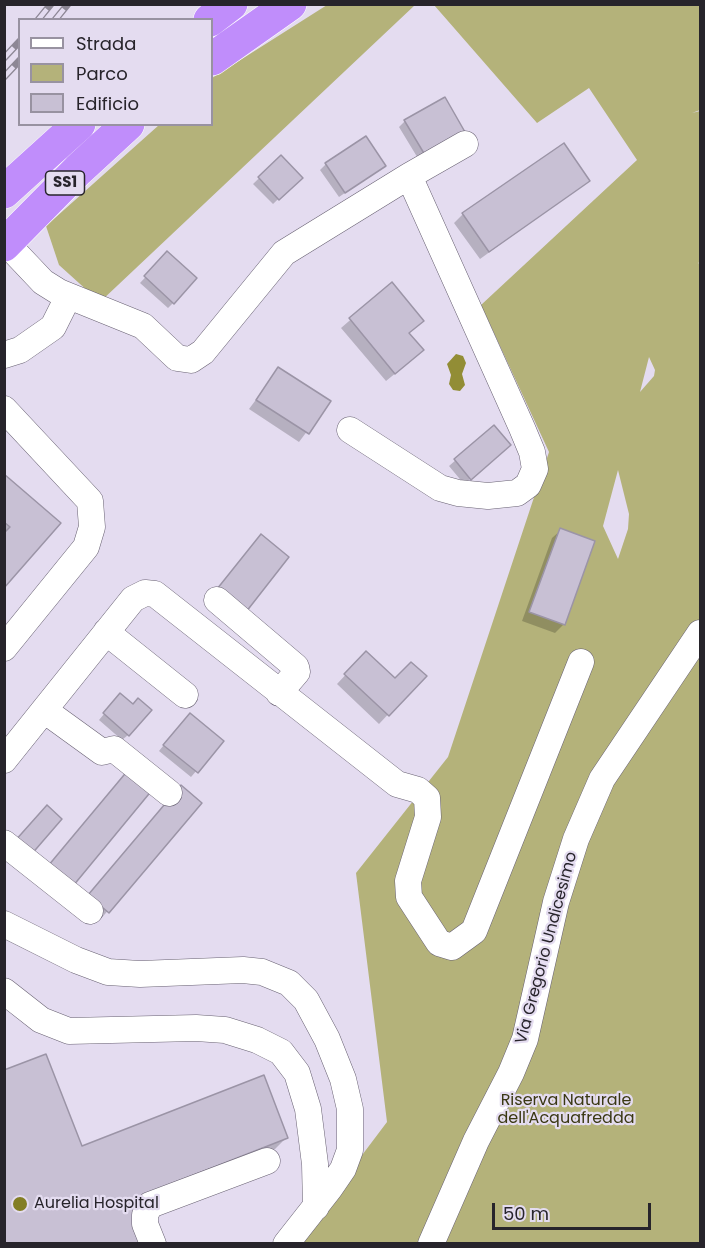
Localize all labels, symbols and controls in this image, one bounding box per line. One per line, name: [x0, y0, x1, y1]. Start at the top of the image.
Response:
legend: [18, 18, 213, 126]
text: Strada: [76, 31, 136, 56]
text: Parco: [76, 61, 128, 86]
text: Edificio: [76, 91, 139, 116]
road number: SS1: [46, 171, 84, 195]
street label: Via Gregorio Undicesimo: [512, 850, 582, 1046]
park label: Riserva Naturale dell'Acquafredda: [497, 1091, 635, 1129]
scale bar: [495, 1191, 654, 1229]
place label: Aurelia Hospital: [34, 1194, 159, 1214]
marker: Aurelia Hospital: [11, 1195, 29, 1213]
text: 50 m: [503, 1201, 549, 1226]

